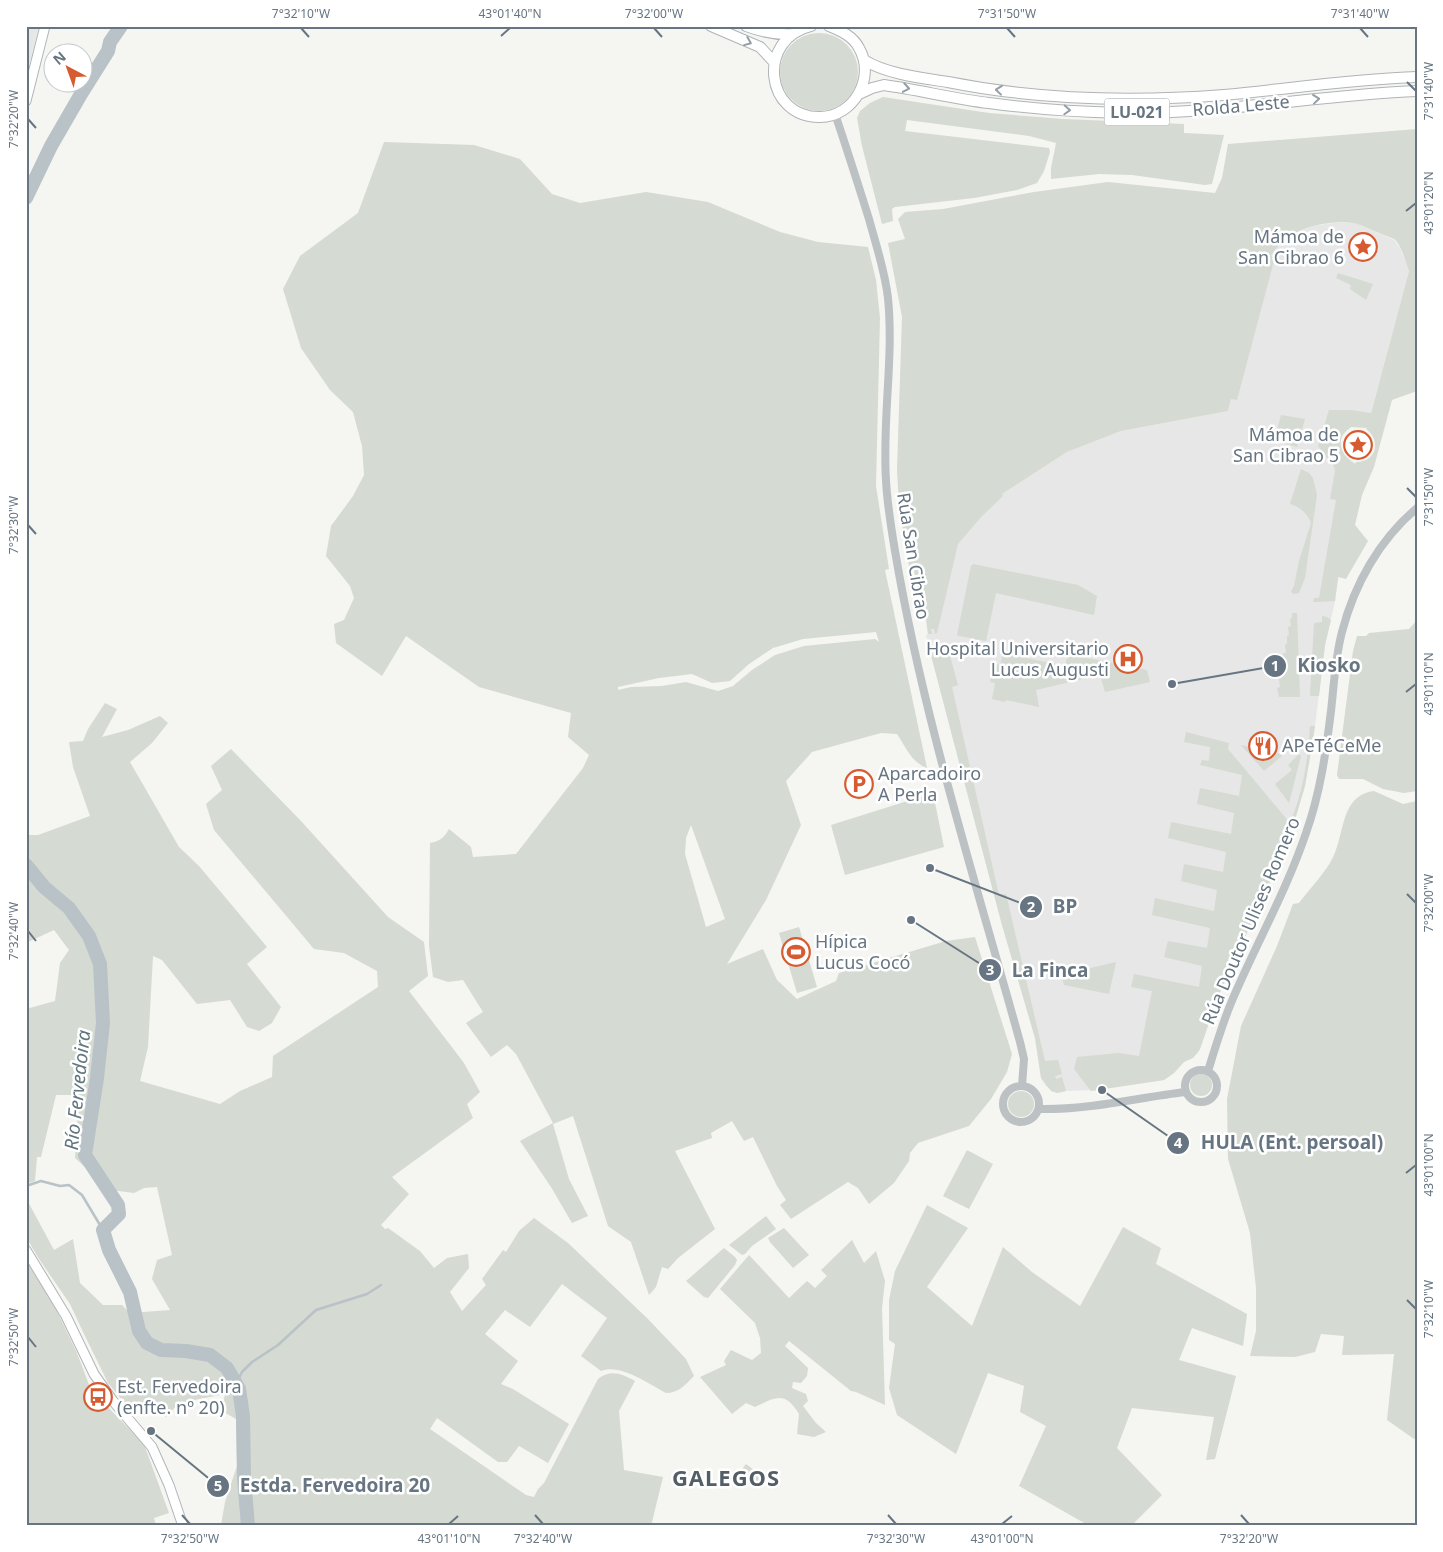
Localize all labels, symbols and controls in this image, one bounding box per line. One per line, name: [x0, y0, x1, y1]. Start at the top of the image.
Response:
text: 7°32'10"W: [272, 5, 330, 22]
text: 43°01'40"N: [478, 5, 542, 22]
text: 7°32'00"W: [625, 5, 683, 22]
text: 7°31'50"W: [978, 5, 1036, 22]
text: 7°31'40"W: [1331, 5, 1389, 22]
one-way arrow: [744, 36, 752, 46]
north arrow: [42, 42, 92, 92]
text: N: [49, 47, 70, 69]
text: 7°31'40"W: [1420, 62, 1437, 120]
one-way arrow: [902, 83, 910, 93]
one-way arrow: [995, 85, 1003, 96]
street label: Rolda Leste: [1191, 89, 1290, 121]
text: 7°32'20"W: [5, 90, 22, 148]
one-way arrow: [1313, 94, 1321, 105]
road number: LU-021: [1104, 98, 1170, 125]
one-way arrow: [1063, 105, 1071, 116]
text: 43°01'20"N: [1420, 171, 1437, 235]
place label: Mámoa de San Cibrao 6: [1238, 224, 1344, 269]
place icon: Mámoa de San Cibrao 6: [1348, 232, 1378, 262]
place label: Mámoa de San Cibrao 5: [1233, 422, 1339, 467]
place icon: Mámoa de San Cibrao 5: [1343, 430, 1373, 460]
text: 7°31'50"W: [1420, 468, 1437, 526]
street label: Rúa San Cibrao: [892, 491, 936, 621]
text: 7°32'30"W: [5, 496, 22, 554]
place label: Hospital Universitario Lucus Augusti: [926, 636, 1109, 681]
hospital icon: Hospital Universitario Lucus Augusti: [1113, 644, 1143, 674]
callout: Kiosko: [1262, 649, 1371, 683]
text: Kiosko: [1297, 652, 1361, 678]
text: 43°01'10"N: [1420, 652, 1437, 716]
text: 1: [1271, 655, 1279, 675]
restaurant icon: APeTéCeMe: [1248, 731, 1278, 761]
place label: APeTéCeMe: [1282, 733, 1381, 757]
place label: Aparcadoiro A Perla: [878, 761, 981, 806]
parking icon: Aparcadoiro A Perla: [844, 769, 874, 799]
street label: Rúa Doutor Ulises Romero: [1195, 813, 1305, 1028]
text: 7°32'00"W: [1420, 874, 1437, 932]
callout: BP: [1018, 890, 1088, 924]
text: BP: [1053, 893, 1077, 919]
text: 2: [1027, 896, 1036, 916]
text: 7°32'40"W: [5, 902, 22, 960]
place label: Hípica Lucus Cocó: [815, 929, 910, 974]
sports icon: Hípica Lucus Cocó: [781, 937, 811, 967]
callout: La Finca: [977, 953, 1099, 987]
text: La Finca: [1012, 957, 1088, 983]
text: 3: [986, 959, 994, 979]
water label: Río Fervedoira: [58, 1029, 96, 1151]
callout: HULA (Ent. persoal): [1166, 1126, 1393, 1160]
text: HULA (Ent. persoal): [1201, 1129, 1383, 1155]
text: 4: [1174, 1132, 1183, 1152]
text: 43°01'00"N: [1420, 1133, 1437, 1197]
text: 7°32'10"W: [1420, 1280, 1437, 1338]
text: 7°32'50"W: [5, 1308, 22, 1366]
place label: Est. Fervedoira (enfte. nº 20): [117, 1374, 242, 1419]
bus stop icon: Est. Fervedoira (enfte. nº 20): [83, 1382, 113, 1412]
district label: GALEGOS: [672, 1462, 780, 1492]
callout: Estda. Fervedoira 20: [205, 1469, 441, 1503]
text: Estda. Fervedoira 20: [240, 1472, 430, 1498]
text: 5: [214, 1475, 222, 1495]
text: 7°32'50"W: [161, 1530, 219, 1547]
text: 43°01'10"N: [417, 1530, 481, 1547]
text: 7°32'40"W: [514, 1530, 572, 1547]
text: 7°32'30"W: [867, 1530, 925, 1547]
text: 43°01'00"N: [970, 1530, 1034, 1547]
text: 7°32'20"W: [1220, 1530, 1278, 1547]

